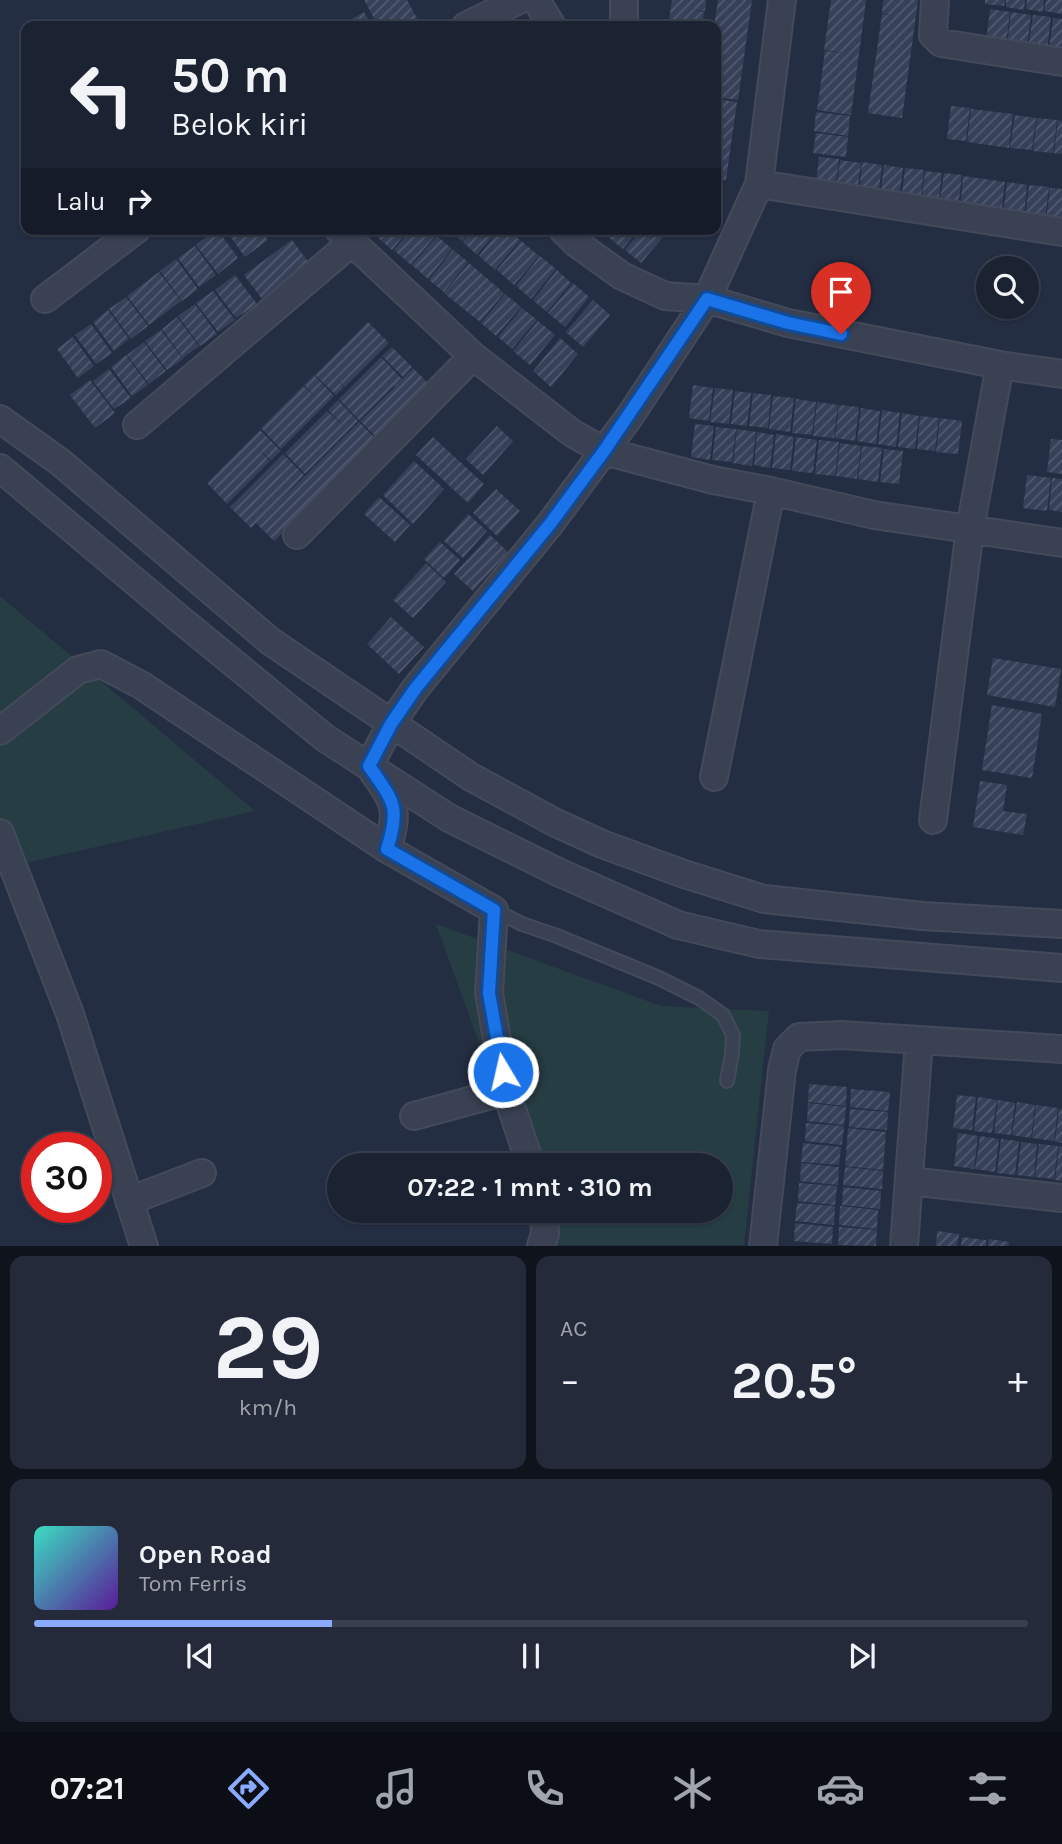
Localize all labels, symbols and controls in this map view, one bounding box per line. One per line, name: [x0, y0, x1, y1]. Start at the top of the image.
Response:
text: 50 m: [171, 47, 289, 104]
icon: left: [56, 49, 147, 140]
text: Belok kiri: [171, 106, 308, 143]
icon: right: [120, 182, 158, 220]
text: Lalu: [56, 186, 106, 217]
map controls: [976, 256, 1039, 319]
button: search: [976, 256, 1039, 319]
pin: [811, 262, 871, 334]
icon: arrive: [822, 273, 860, 311]
position arrow: [466, 1035, 540, 1109]
speed limit sign: 30: [21, 1132, 112, 1223]
text: 07:22 · 1 mnt · 310 m: [407, 1172, 653, 1203]
text: 29: [213, 1295, 323, 1401]
text: AC: [560, 1315, 587, 1342]
text: 20.5°: [731, 1350, 857, 1411]
text: −: [560, 1358, 580, 1403]
text: +: [1008, 1358, 1028, 1403]
text: km/h: [239, 1394, 297, 1421]
text: Open Road: [139, 1539, 272, 1570]
text: Tom Ferris: [139, 1570, 247, 1597]
icon: previous: [181, 1637, 219, 1675]
icon: pause: [512, 1637, 550, 1675]
icon: next: [843, 1637, 881, 1675]
icon: directions: [224, 1764, 273, 1813]
icon: music: [372, 1764, 421, 1813]
icon: phone: [520, 1764, 569, 1813]
icon: climate: [668, 1764, 717, 1813]
icon: car: [816, 1764, 865, 1813]
icon: filters: [963, 1764, 1012, 1813]
text: 07:21: [49, 1770, 125, 1807]

